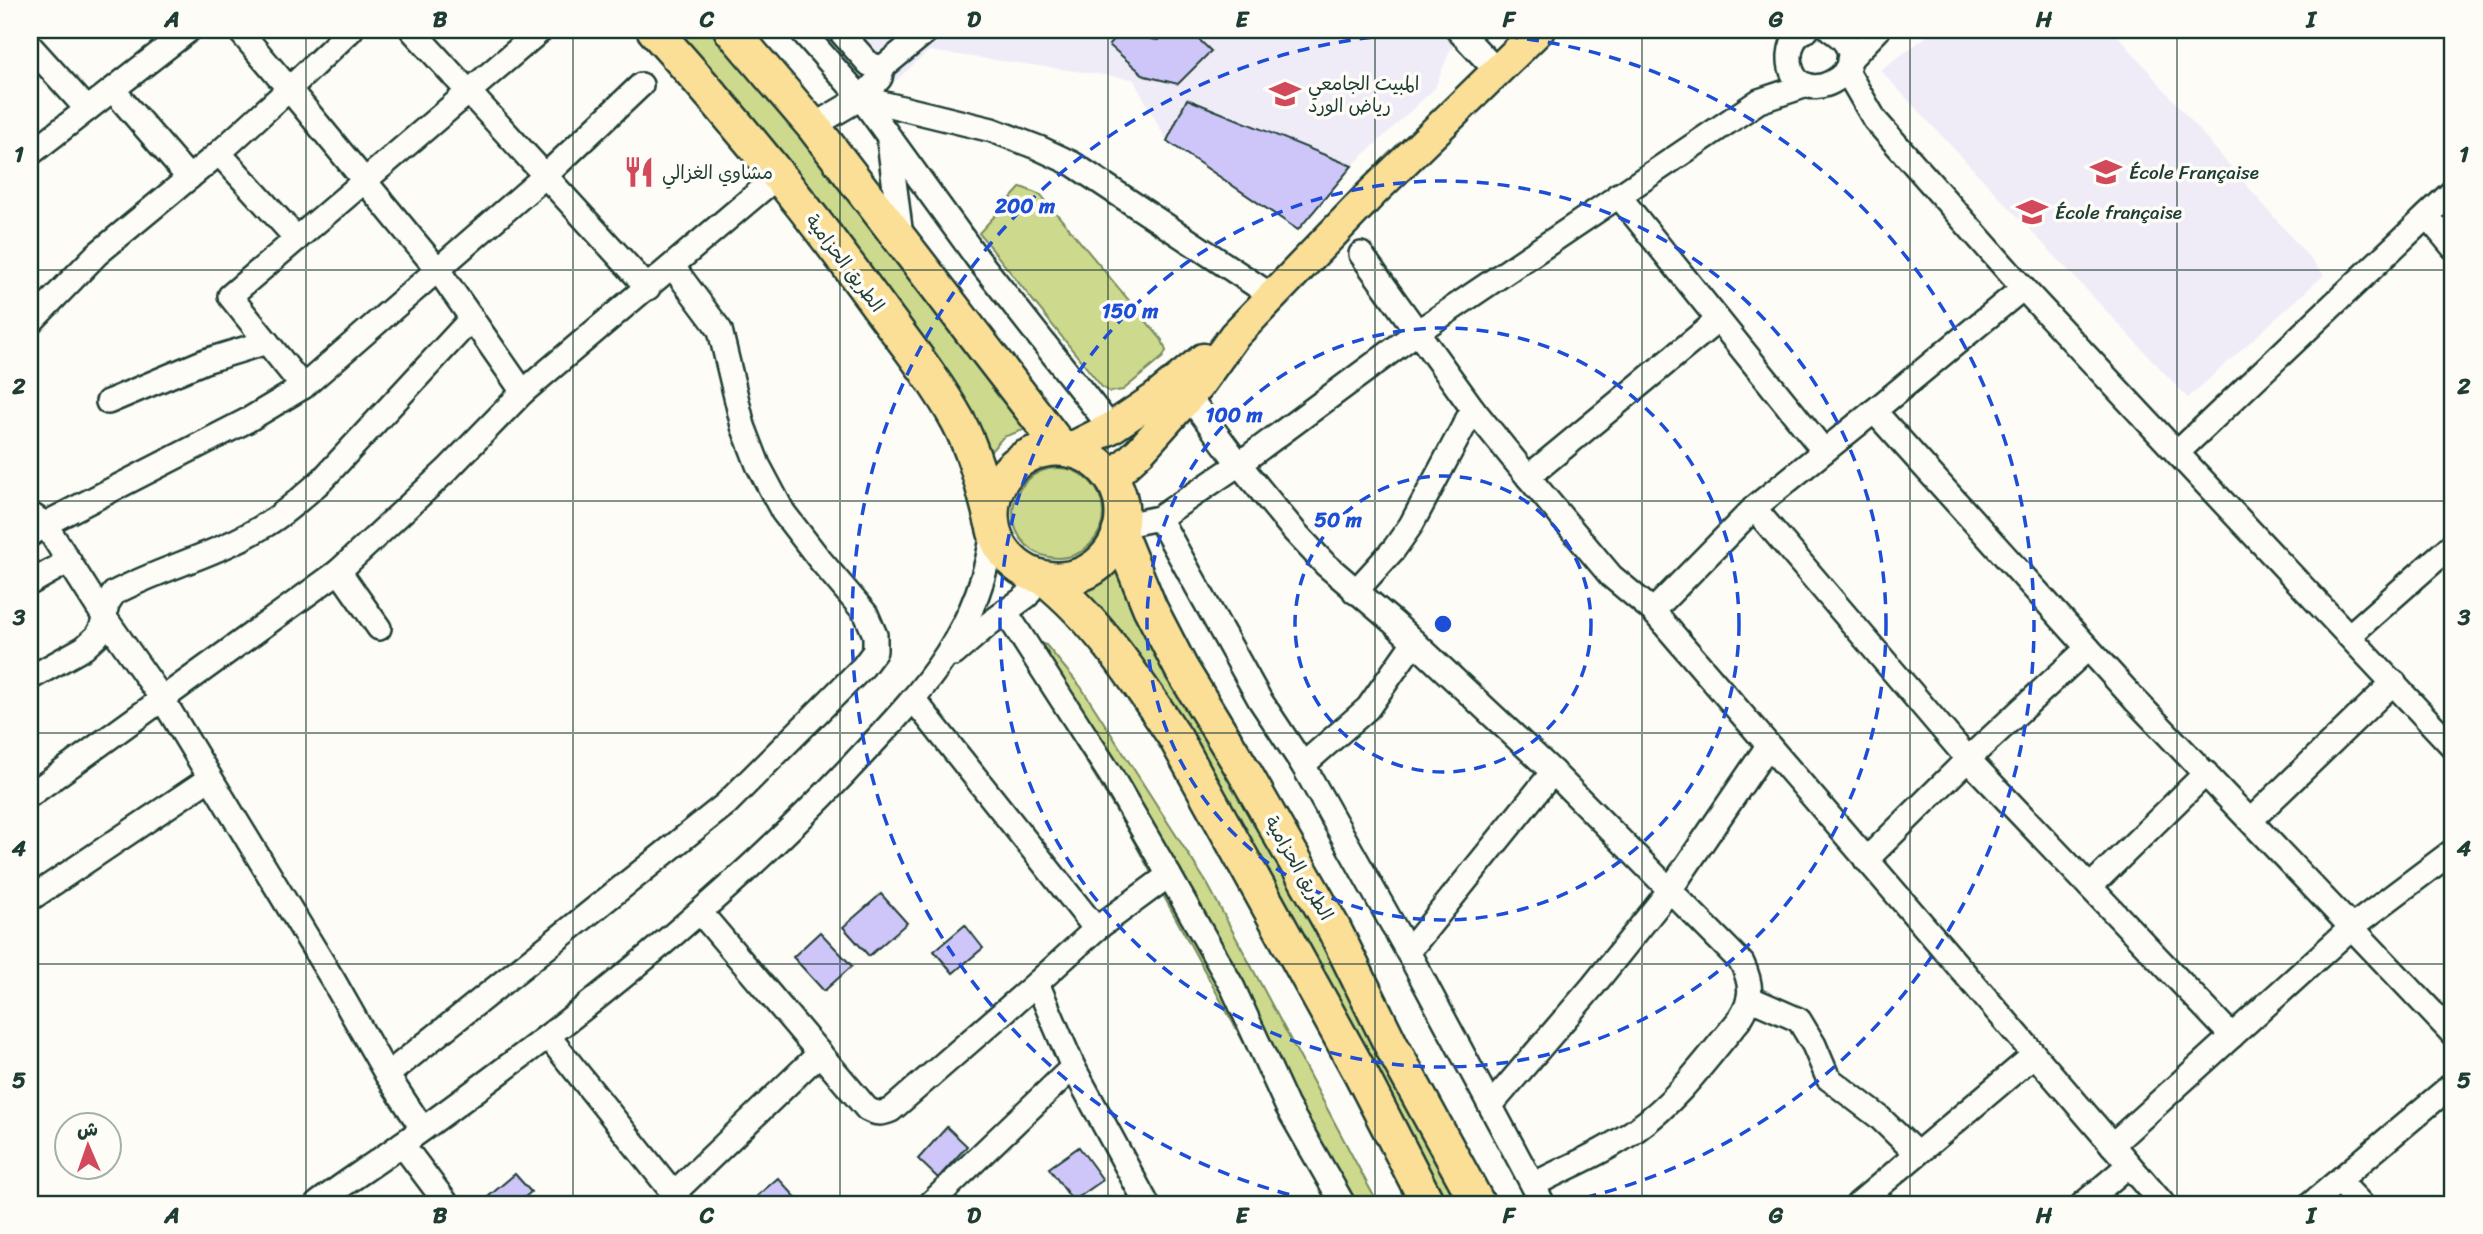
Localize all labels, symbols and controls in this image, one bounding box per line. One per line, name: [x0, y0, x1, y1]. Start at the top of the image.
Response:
text: A: [163, 0, 180, 40]
text: B: [433, 0, 448, 40]
text: C: [699, 0, 715, 40]
text: D: [967, 0, 982, 40]
text: E: [1236, 0, 1251, 40]
text: F: [1502, 0, 1517, 40]
text: G: [1768, 0, 1784, 40]
text: H: [2035, 0, 2053, 40]
text: I: [2305, 0, 2317, 40]
place label: المبيت الجامعي رياض الورد: [1308, 67, 1419, 122]
school or university icon: المبيت الجامعي رياض الورد: [1268, 77, 1302, 111]
text: 1: [14, 134, 24, 175]
text: 1: [2459, 134, 2469, 175]
restaurant icon: مشاوي الغزالي: [622, 155, 656, 189]
school or university icon: École Française: [2089, 155, 2123, 189]
place label: مشاوي الغزالي: [662, 156, 773, 189]
place label: École Française: [2129, 156, 2259, 189]
text: 200 m: [994, 187, 1056, 225]
school or university icon: École française: [2015, 195, 2049, 229]
place label: École française: [2055, 196, 2182, 229]
street label: الطريق الحزامية: [797, 207, 893, 319]
text: 150 m: [1102, 292, 1159, 330]
text: 2: [11, 366, 26, 407]
text: 2: [2456, 366, 2471, 407]
text: 100 m: [1205, 396, 1263, 434]
text: 50 m: [1314, 501, 1363, 539]
text: 3: [12, 597, 26, 638]
text: 3: [2457, 597, 2471, 638]
centre of rings: [1431, 612, 1455, 636]
street label: الطريق الحزامية: [1256, 809, 1342, 927]
text: 4: [11, 828, 27, 869]
text: 4: [2456, 828, 2472, 869]
text: 5: [12, 1060, 26, 1101]
text: 5: [2457, 1060, 2471, 1101]
north arrow: [52, 1112, 122, 1182]
text: ش: [76, 1113, 99, 1146]
text: A: [163, 1195, 180, 1234]
text: B: [433, 1195, 448, 1234]
text: C: [699, 1195, 715, 1234]
text: D: [967, 1195, 982, 1234]
text: E: [1236, 1195, 1251, 1234]
text: F: [1502, 1195, 1517, 1234]
text: G: [1768, 1195, 1784, 1234]
text: H: [2035, 1195, 2053, 1234]
text: I: [2305, 1195, 2317, 1234]

